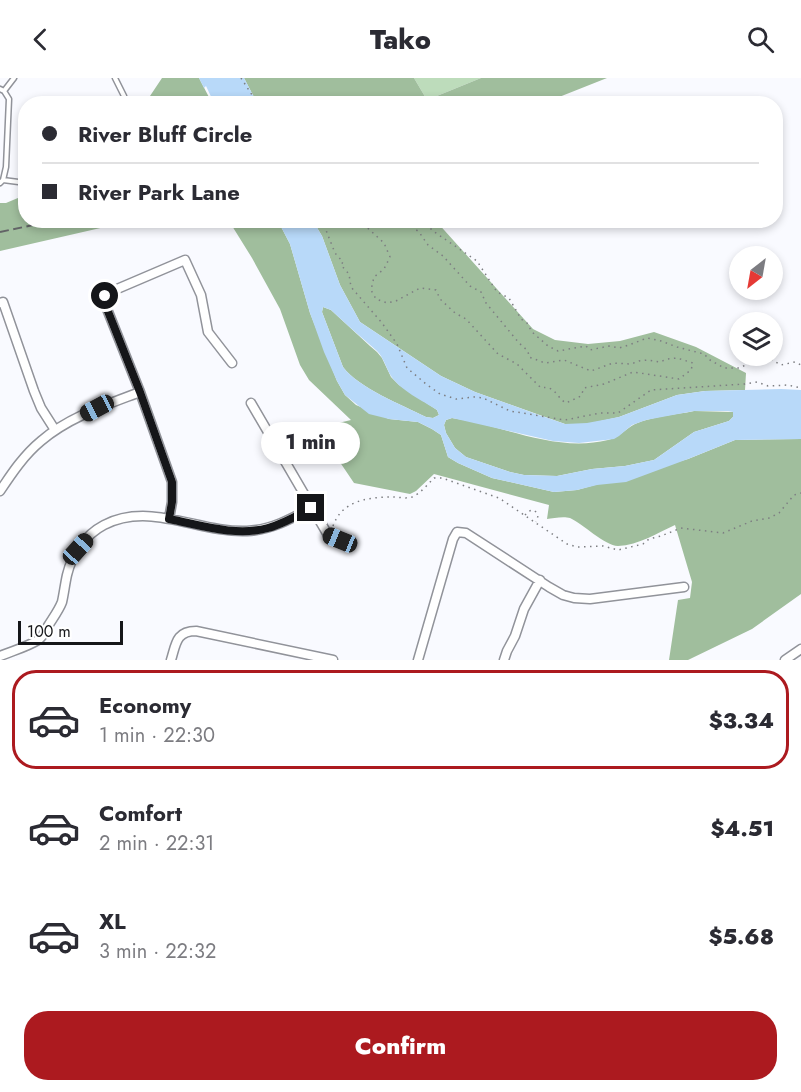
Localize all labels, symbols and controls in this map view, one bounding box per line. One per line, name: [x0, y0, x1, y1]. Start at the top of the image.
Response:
text: Tako: [370, 20, 431, 59]
icon: back: [24, 23, 57, 56]
icon: search: [744, 23, 777, 56]
text: River Bluff Circle: [78, 118, 252, 150]
text: River Park Lane: [78, 176, 240, 208]
north arrow: [729, 246, 783, 300]
map controls: [729, 246, 783, 366]
route start: [91, 282, 118, 309]
button: layers: [729, 312, 783, 366]
car: [77, 392, 117, 424]
callout: 1 min: [262, 421, 360, 463]
text: 1 min: [285, 428, 336, 457]
route end: [297, 494, 324, 521]
car: [320, 525, 360, 555]
car: [59, 530, 97, 568]
scale bar: [18, 618, 123, 646]
text: 100 m: [27, 620, 71, 643]
text: Economy: [99, 689, 191, 721]
icon: car: [27, 693, 81, 747]
text: $3.34: [709, 704, 774, 736]
text: 1 min · 22:30: [99, 721, 215, 750]
text: Comfort: [99, 797, 182, 829]
icon: car: [27, 801, 81, 855]
text: $4.51: [710, 812, 774, 844]
text: 2 min · 22:31: [99, 829, 214, 858]
text: XL: [99, 905, 126, 937]
icon: car: [27, 909, 81, 963]
text: $5.68: [708, 920, 774, 952]
text: 3 min · 22:32: [99, 937, 216, 966]
button: Confirm: [24, 1011, 777, 1080]

